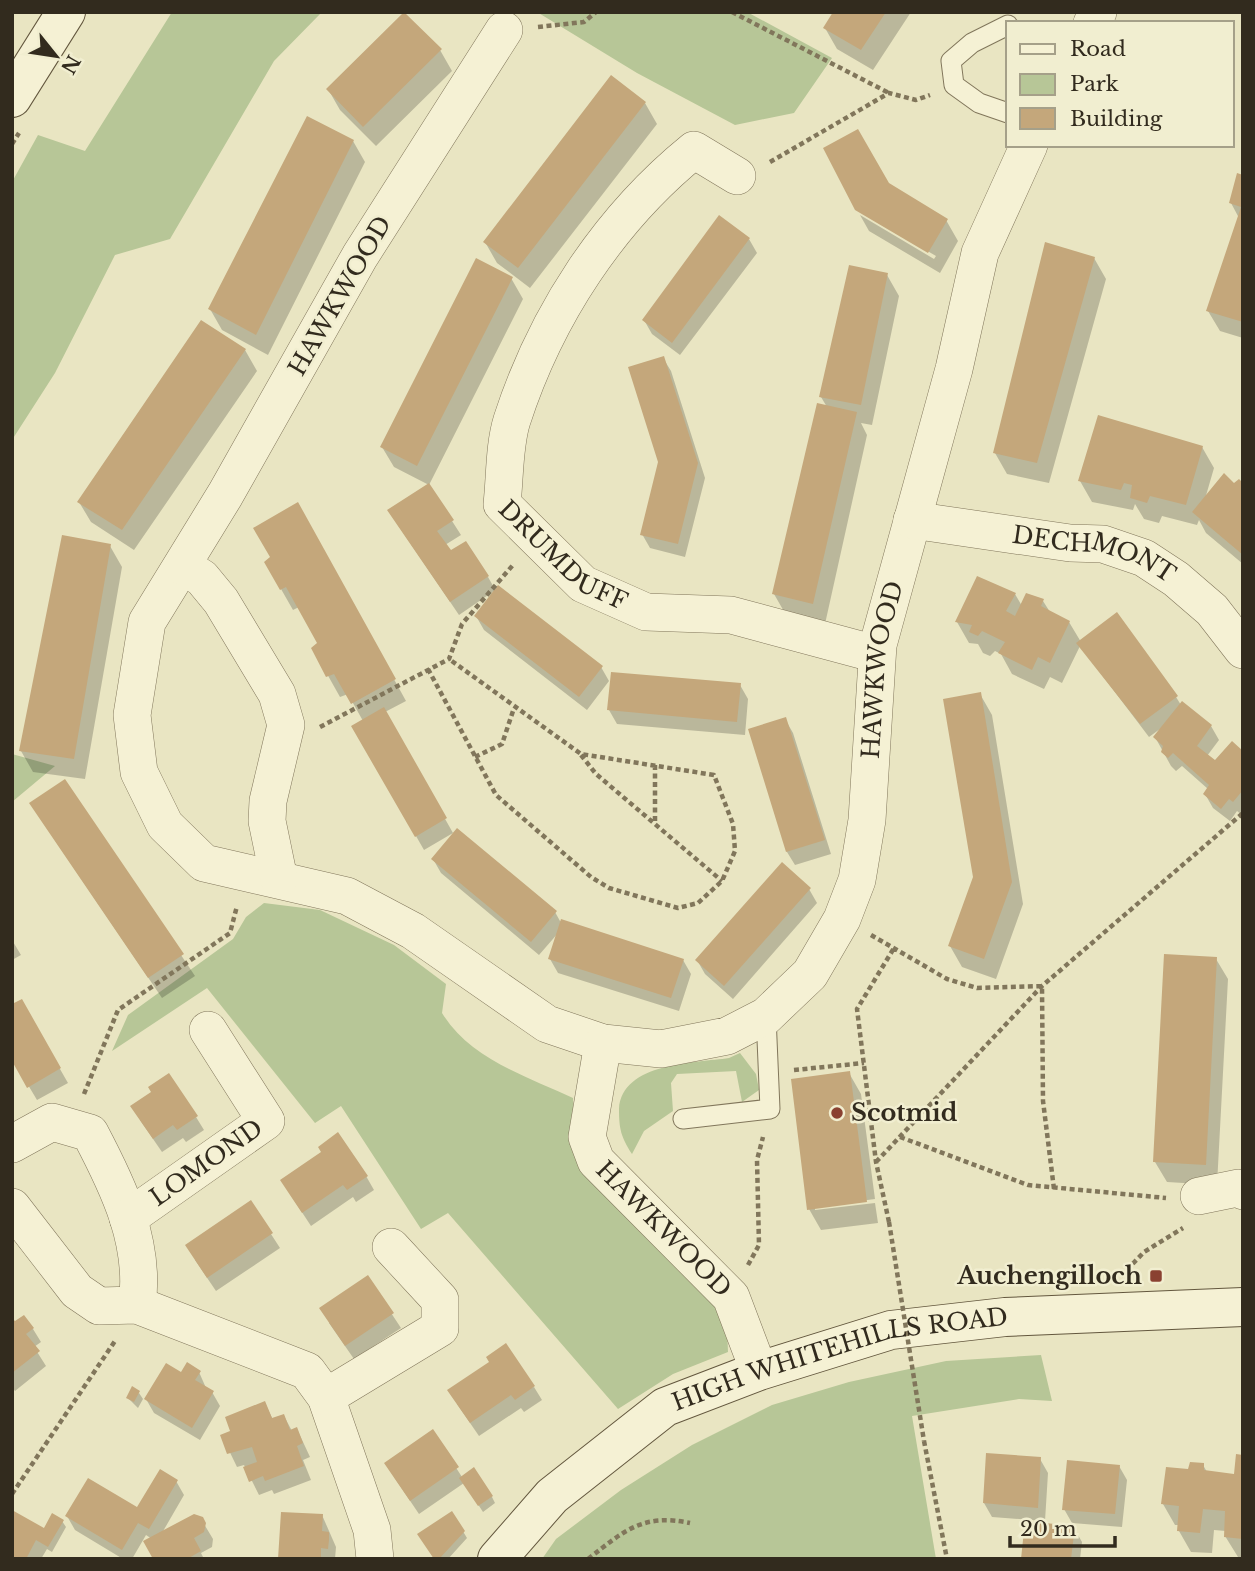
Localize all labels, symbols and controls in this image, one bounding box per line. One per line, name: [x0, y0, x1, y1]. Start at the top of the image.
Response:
north arrow: [21, 21, 91, 91]
legend: [1006, 21, 1234, 147]
text: Road: [1070, 36, 1126, 62]
text: N: [56, 51, 85, 78]
text: Park: [1070, 71, 1119, 97]
text: Building: [1070, 106, 1163, 132]
street label: HAWKWOOD: [282, 211, 397, 381]
street label: DRUMDUFF: [493, 494, 632, 616]
street label: DECHMONT: [1010, 520, 1181, 589]
street label: HAWKWOOD: [856, 578, 909, 760]
place label: Scotmid: [851, 1098, 958, 1127]
marker: Scotmid: [829, 1105, 845, 1121]
street label: LOMOND: [144, 1113, 268, 1212]
street label: HAWKWOOD: [590, 1155, 738, 1303]
place label: Auchengilloch: [956, 1261, 1142, 1290]
marker: Auchengilloch: [1148, 1268, 1164, 1284]
street label: HIGH WHITEHILLS ROAD: [668, 1302, 1009, 1417]
scale bar: [1010, 1504, 1115, 1548]
text: 20 m: [1020, 1516, 1077, 1542]

